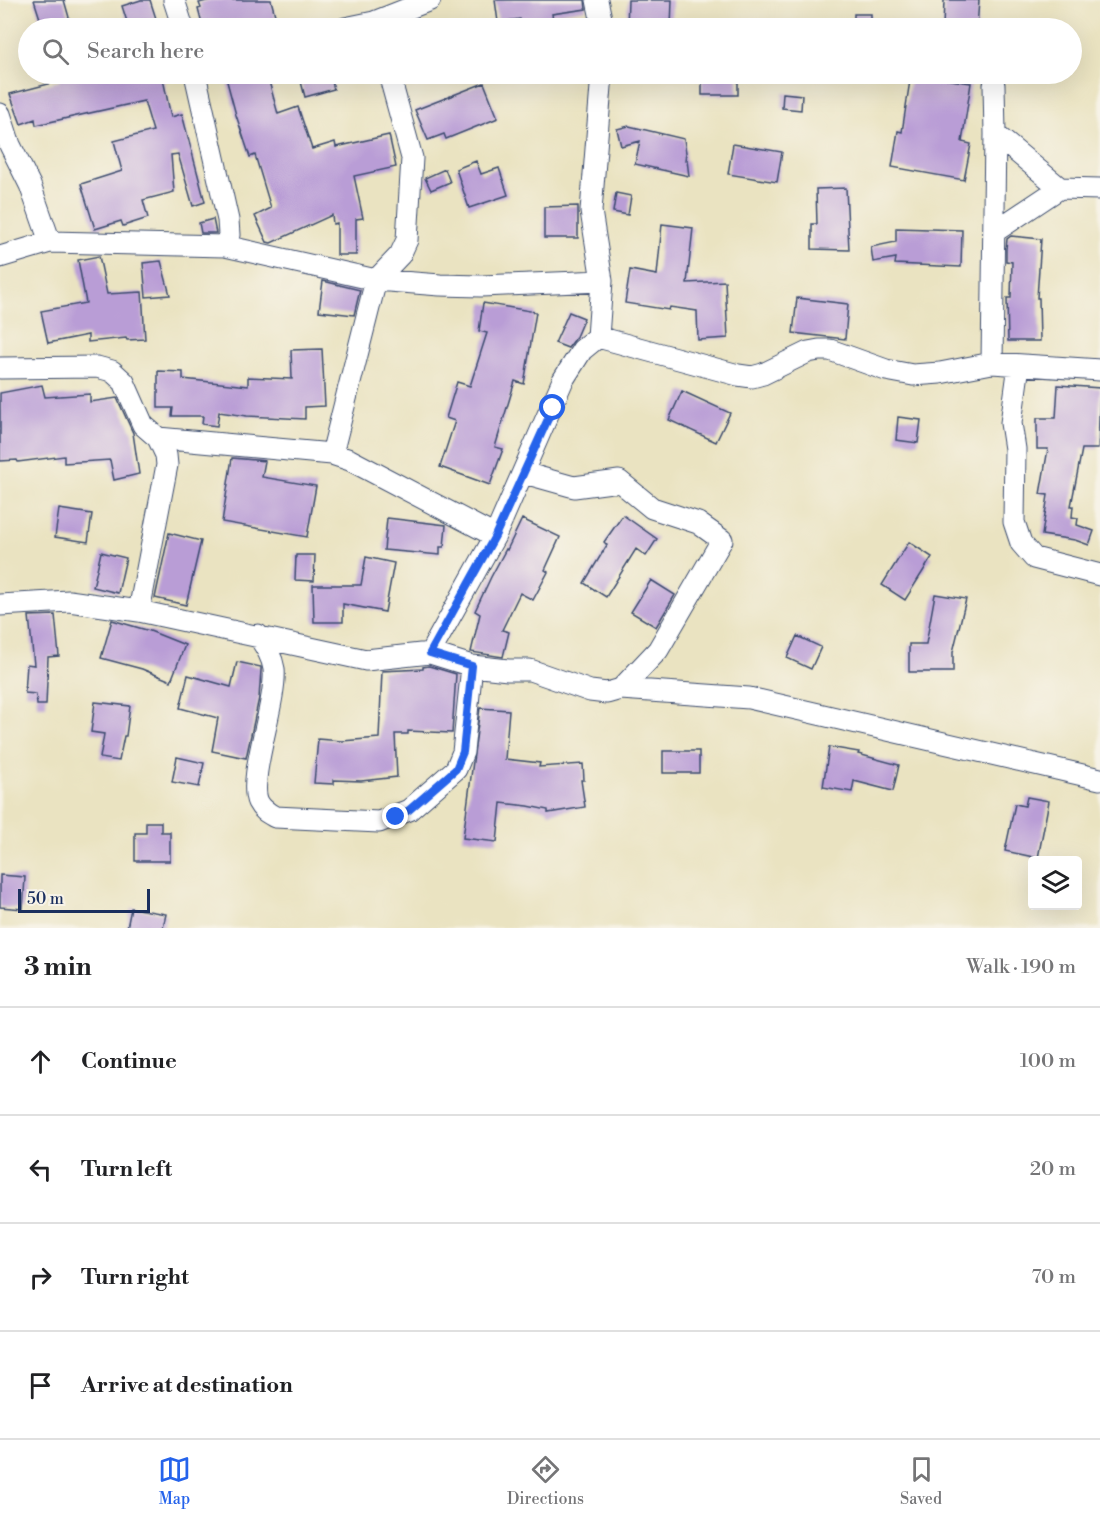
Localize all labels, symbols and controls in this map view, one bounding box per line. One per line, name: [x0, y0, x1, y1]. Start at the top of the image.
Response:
search box: [18, 18, 1082, 84]
icon: search: [39, 35, 72, 68]
text: Search here: [87, 38, 204, 65]
route start: [539, 394, 565, 420]
route end: [382, 803, 408, 829]
map controls: [1028, 856, 1082, 910]
button: layers: [1028, 856, 1082, 910]
scale bar: [18, 886, 150, 914]
text: 50 m: [27, 889, 64, 909]
text: 3 min: [24, 951, 92, 983]
text: Walk · 190 m: [966, 955, 1076, 980]
icon: ahead: [24, 1045, 57, 1078]
text: Continue: [81, 1048, 177, 1075]
text: 100 m: [1020, 1049, 1076, 1074]
icon: left: [24, 1153, 57, 1186]
text: Turn left: [81, 1156, 172, 1183]
text: 20 m: [1030, 1157, 1076, 1182]
icon: right: [24, 1261, 57, 1294]
text: Turn right: [81, 1264, 189, 1291]
text: 70 m: [1032, 1265, 1076, 1290]
icon: arrive: [24, 1369, 57, 1402]
text: Arrive at destination: [81, 1372, 293, 1399]
tab: Map: [158, 1453, 191, 1509]
tab: Directions: [507, 1453, 584, 1509]
tab: Saved: [900, 1453, 942, 1509]

